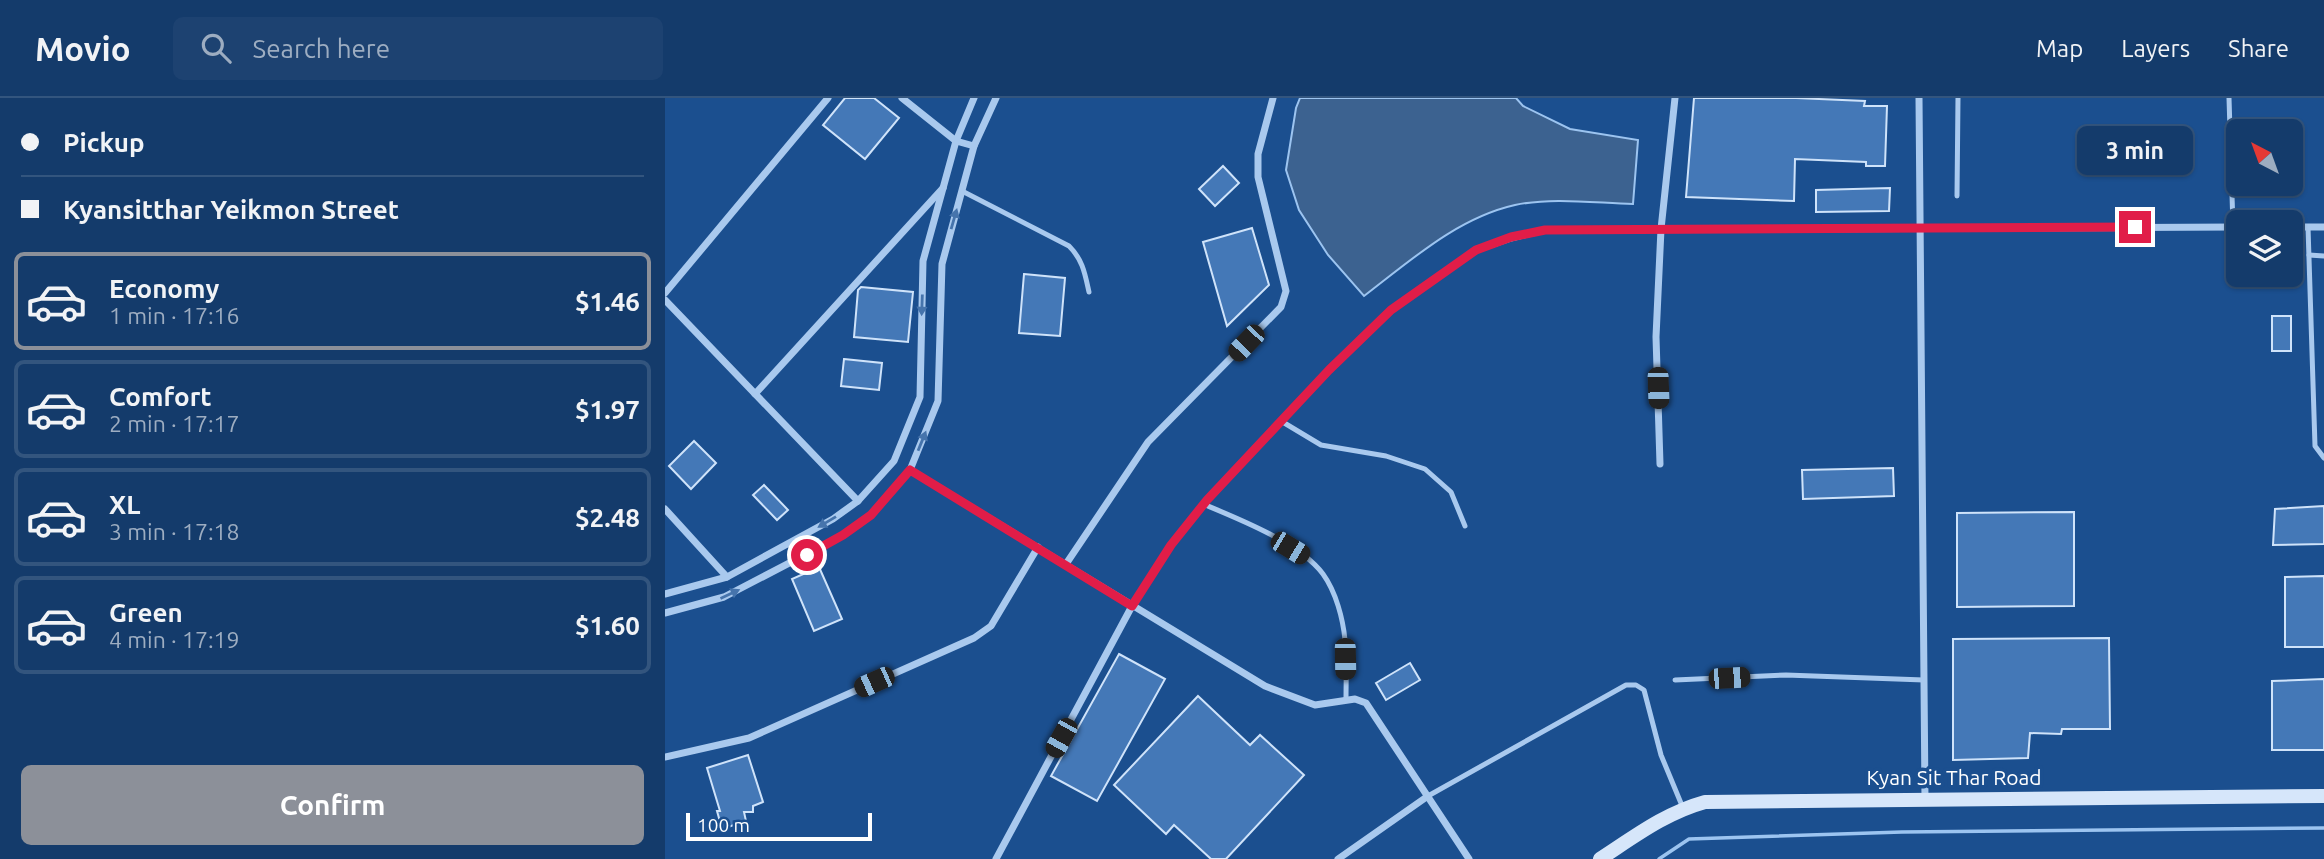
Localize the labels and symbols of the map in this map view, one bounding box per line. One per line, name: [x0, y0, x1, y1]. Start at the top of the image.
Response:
north arrow: [2226, 119, 2303, 196]
callout: 3 min: [2077, 125, 2193, 174]
one-way arrow: [950, 208, 960, 229]
route end: [2119, 211, 2151, 243]
one-way arrow: [916, 294, 928, 316]
car: [1224, 321, 1269, 365]
car: [1647, 367, 1670, 409]
one-way arrow: [916, 430, 927, 451]
one-way arrow: [818, 516, 837, 528]
car: [1267, 528, 1314, 568]
route start: [791, 539, 823, 571]
one-way arrow: [720, 588, 740, 600]
car: [1335, 638, 1356, 680]
car: [851, 664, 898, 700]
car: [1708, 666, 1751, 690]
car: [1042, 715, 1081, 761]
street label: Kyan Sit Thar Road: [1866, 765, 2042, 789]
scale bar: [686, 810, 871, 842]

